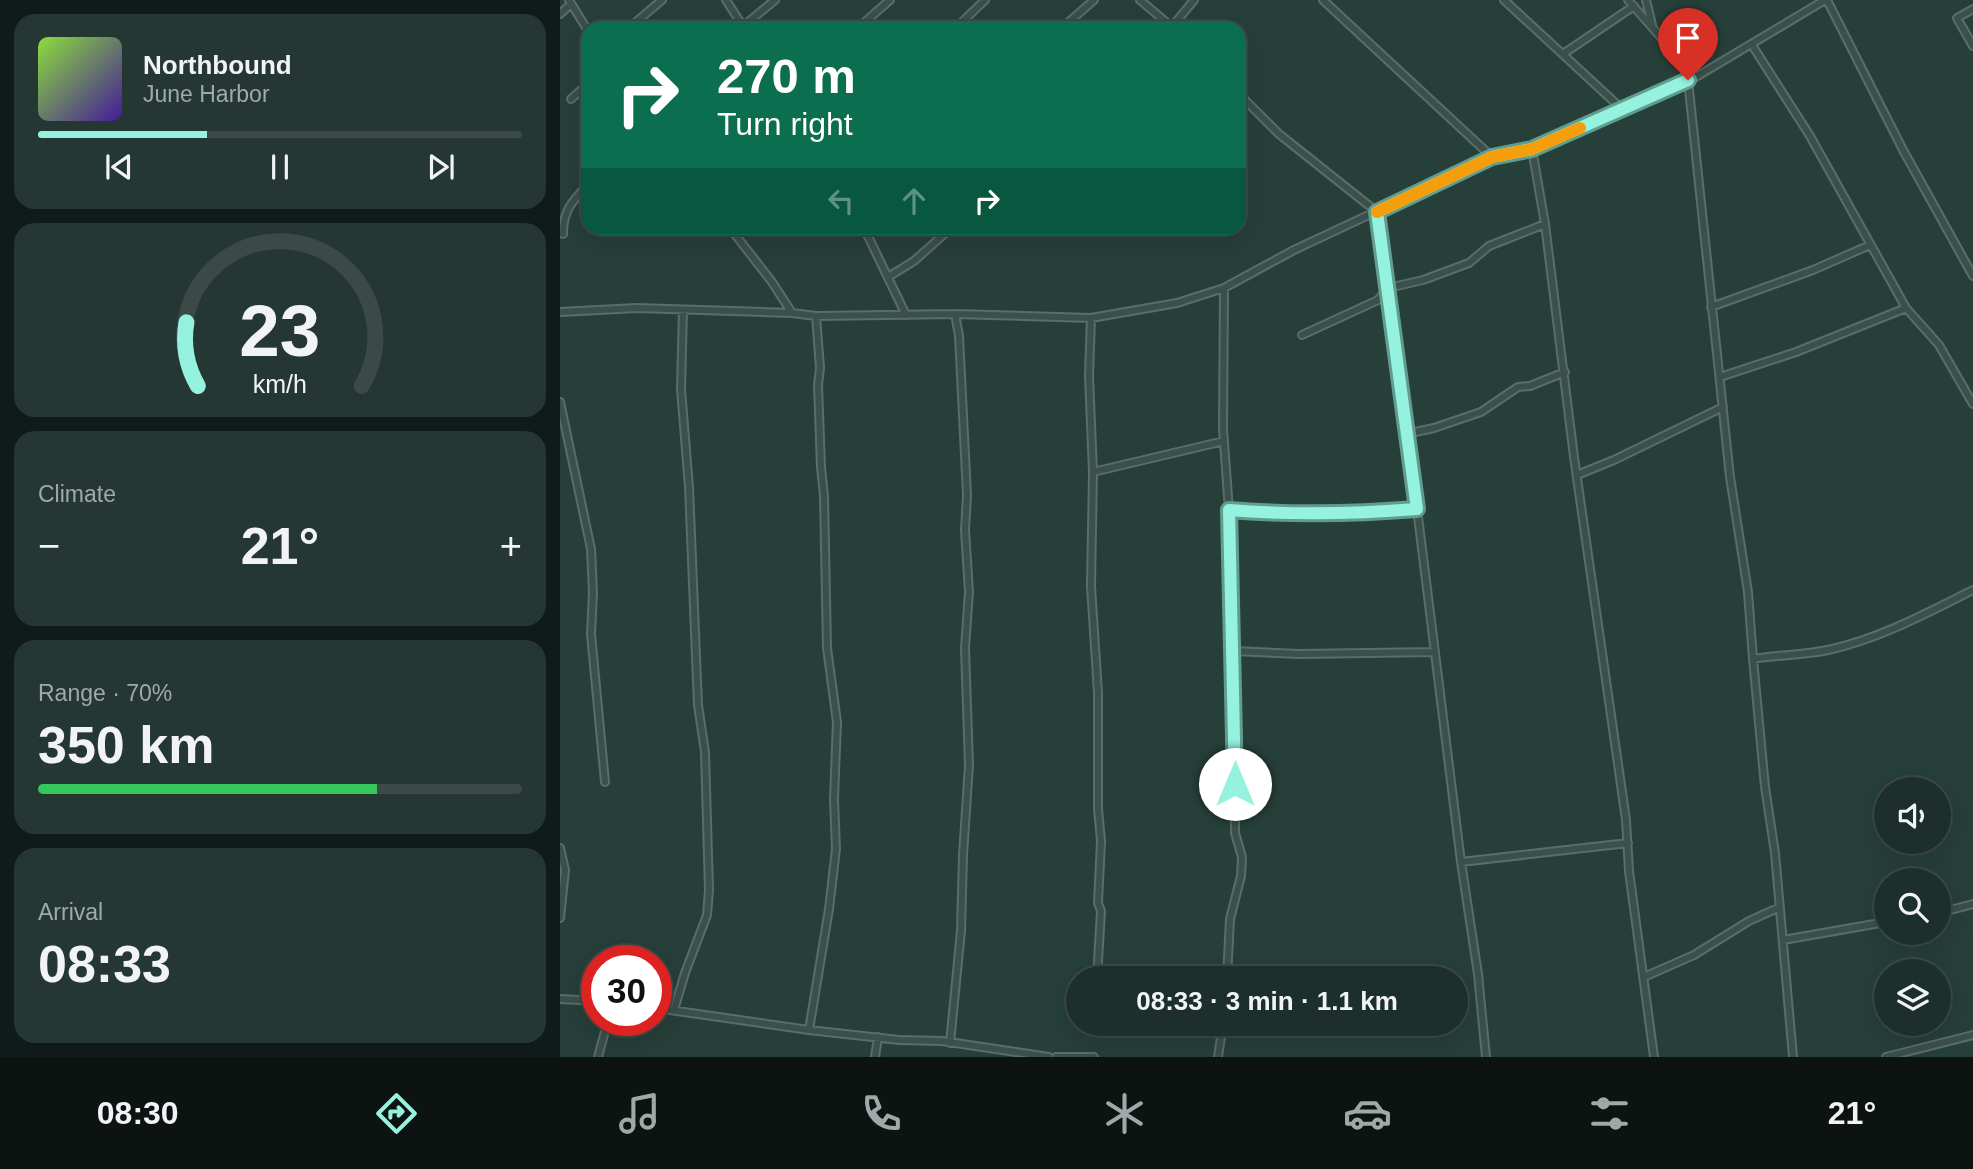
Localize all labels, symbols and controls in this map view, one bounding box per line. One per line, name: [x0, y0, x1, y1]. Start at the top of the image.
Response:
pin: [1658, 8, 1718, 80]
icon: arrive: [1669, 19, 1707, 57]
icon: right: [602, 49, 693, 140]
text: 270 m: [717, 49, 856, 103]
text: Northbound: [143, 50, 292, 80]
text: June Harbor: [143, 81, 270, 107]
text: Turn right: [717, 106, 853, 142]
icon: previous: [100, 148, 138, 186]
icon: pause: [261, 148, 299, 186]
icon: next: [422, 148, 460, 186]
icon: left: [822, 182, 860, 220]
icon: ahead: [895, 182, 933, 220]
icon: right: [968, 182, 1006, 220]
text: 23: [240, 290, 320, 371]
text: km/h: [253, 370, 307, 398]
text: Climate: [38, 481, 116, 507]
text: 21°: [241, 517, 319, 575]
text: −: [38, 525, 60, 567]
text: +: [500, 525, 522, 567]
text: Range · 70%: [38, 680, 172, 706]
text: 350 km: [38, 716, 214, 774]
position arrow: [1198, 747, 1272, 821]
map controls: [1874, 777, 1951, 1036]
button: sound: [1874, 777, 1951, 854]
button: search: [1874, 868, 1951, 945]
text: Arrival: [38, 899, 103, 925]
text: 08:33: [38, 935, 171, 993]
speed limit sign: 30: [581, 945, 672, 1036]
button: layers: [1874, 959, 1951, 1036]
text: 08:33 · 3 min · 1.1 km: [1136, 986, 1398, 1016]
icon: directions: [372, 1089, 421, 1138]
icon: music: [615, 1089, 664, 1138]
icon: phone: [857, 1089, 906, 1138]
icon: climate: [1100, 1089, 1149, 1138]
icon: car: [1343, 1089, 1392, 1138]
icon: filters: [1585, 1089, 1634, 1138]
text: 08:30: [97, 1095, 179, 1131]
text: 21°: [1828, 1095, 1876, 1131]

